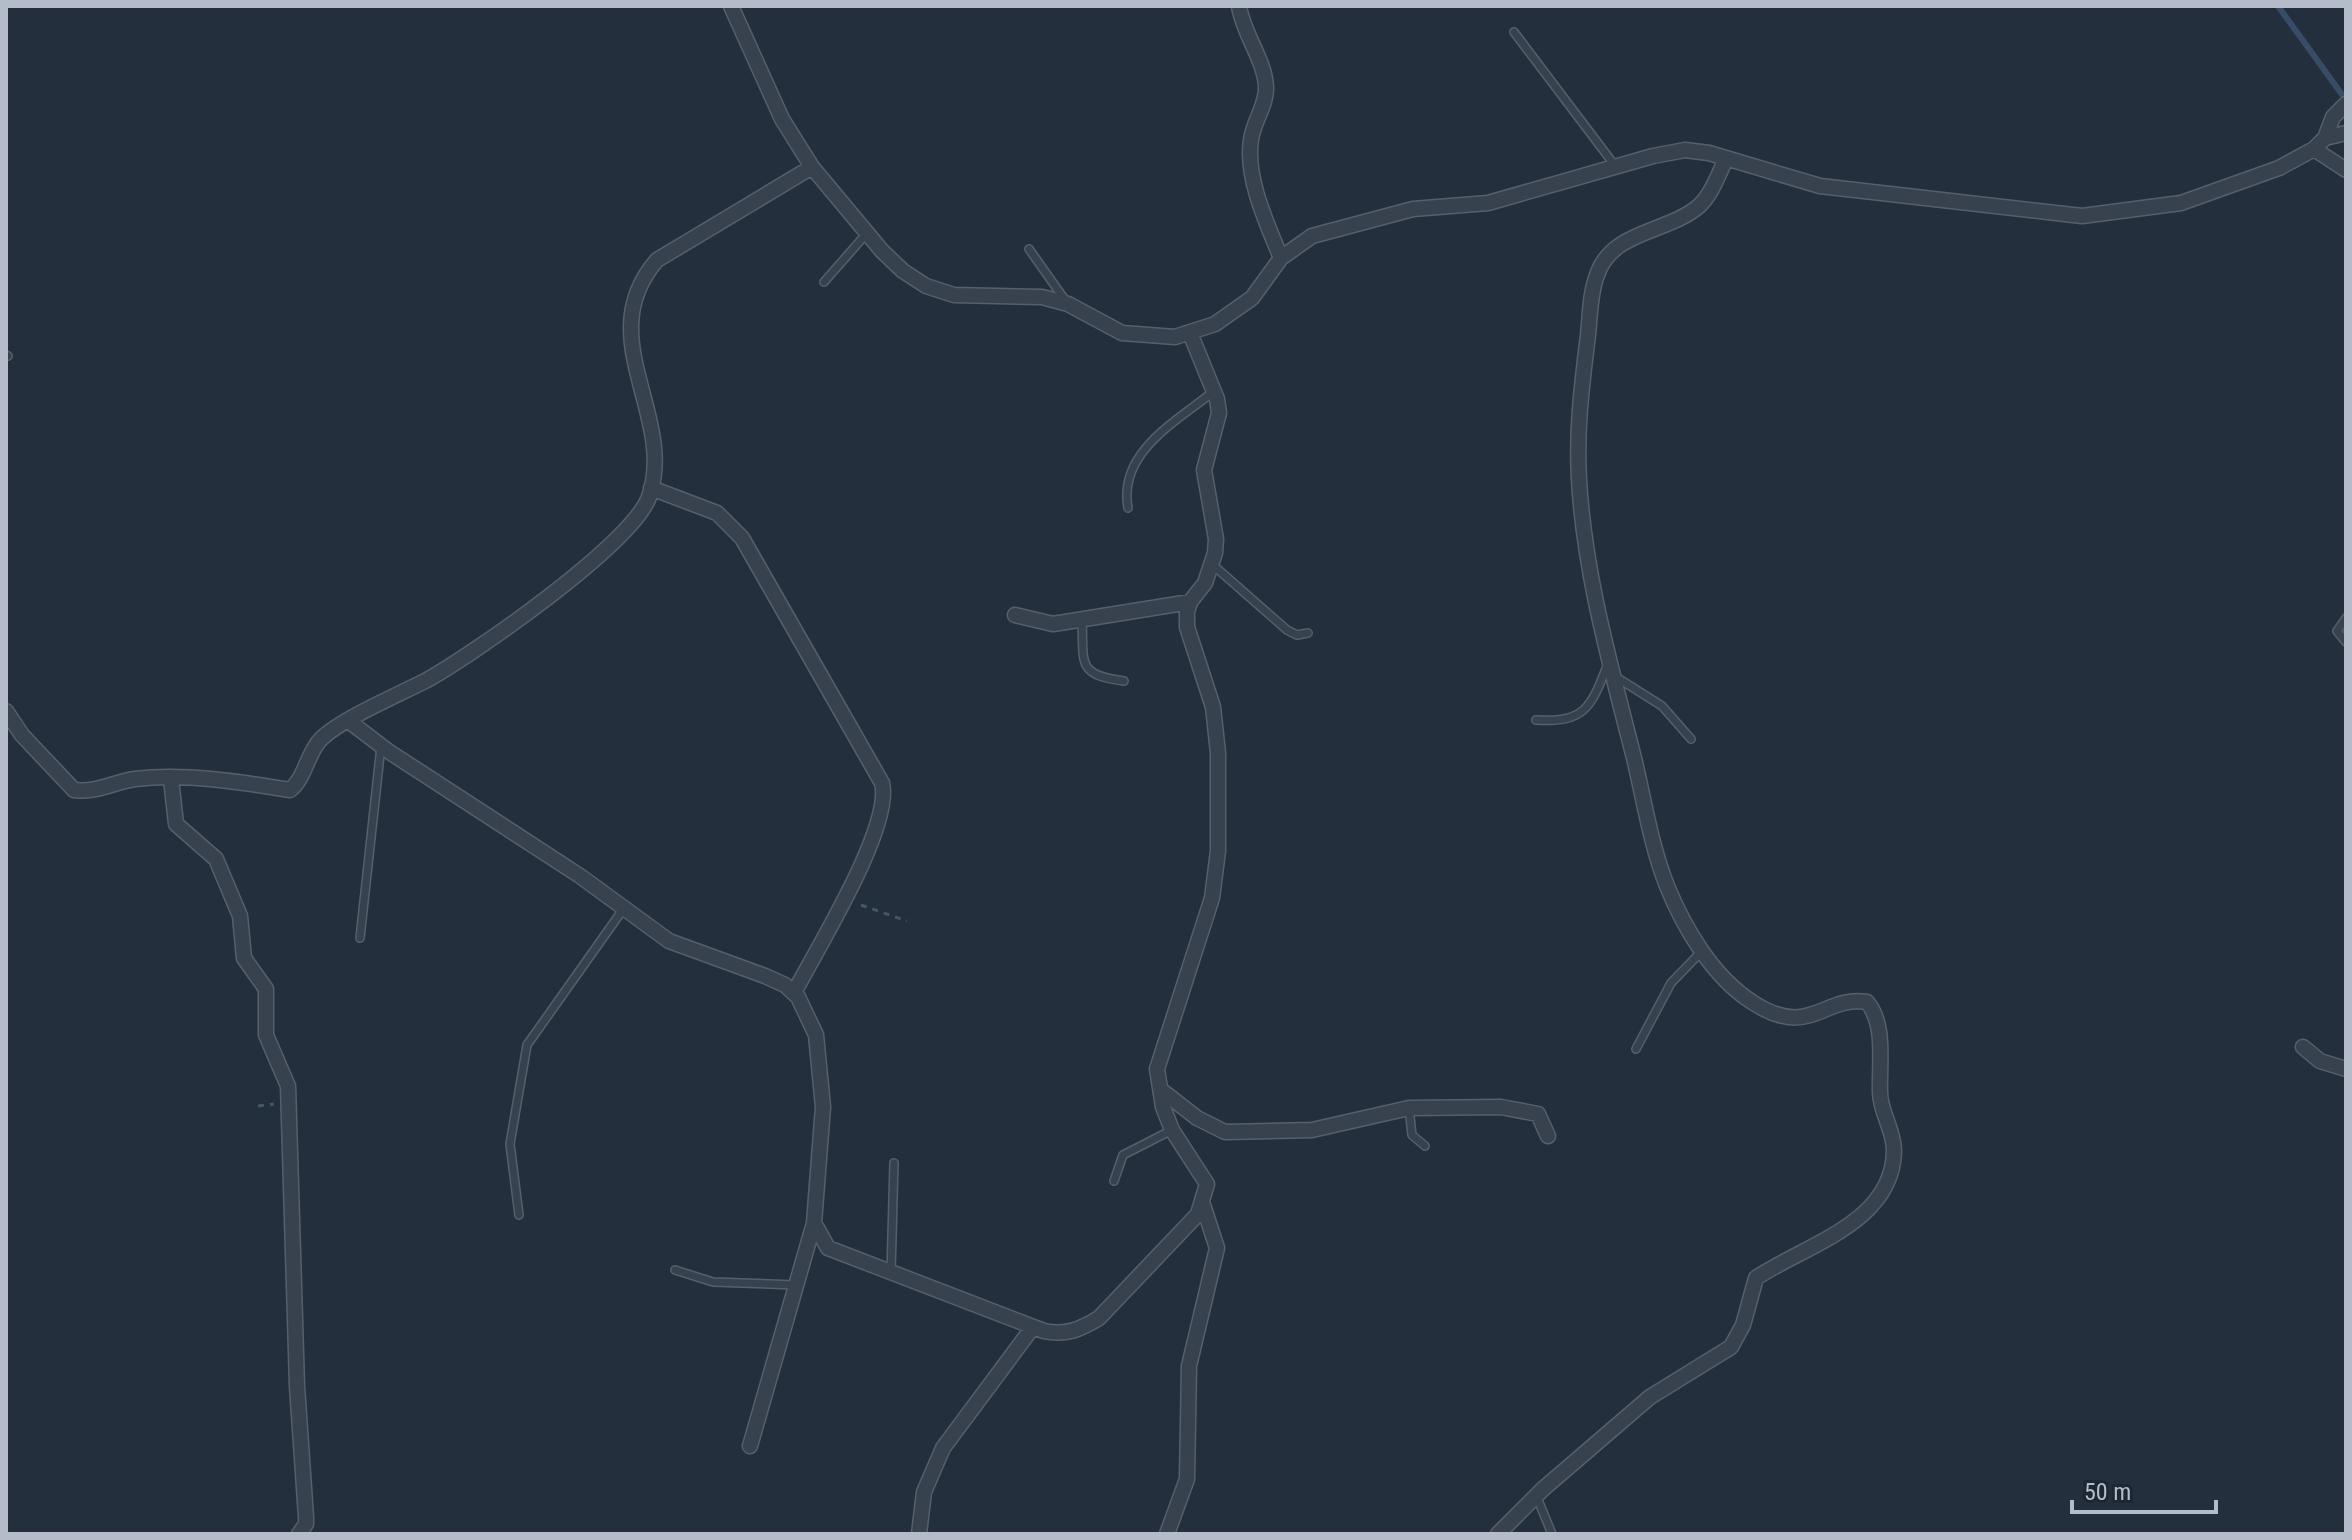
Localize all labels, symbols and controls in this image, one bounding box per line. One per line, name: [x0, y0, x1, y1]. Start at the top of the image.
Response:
scale bar: [2072, 1464, 2216, 1514]
text: 50 m: [2084, 1478, 2131, 1506]

